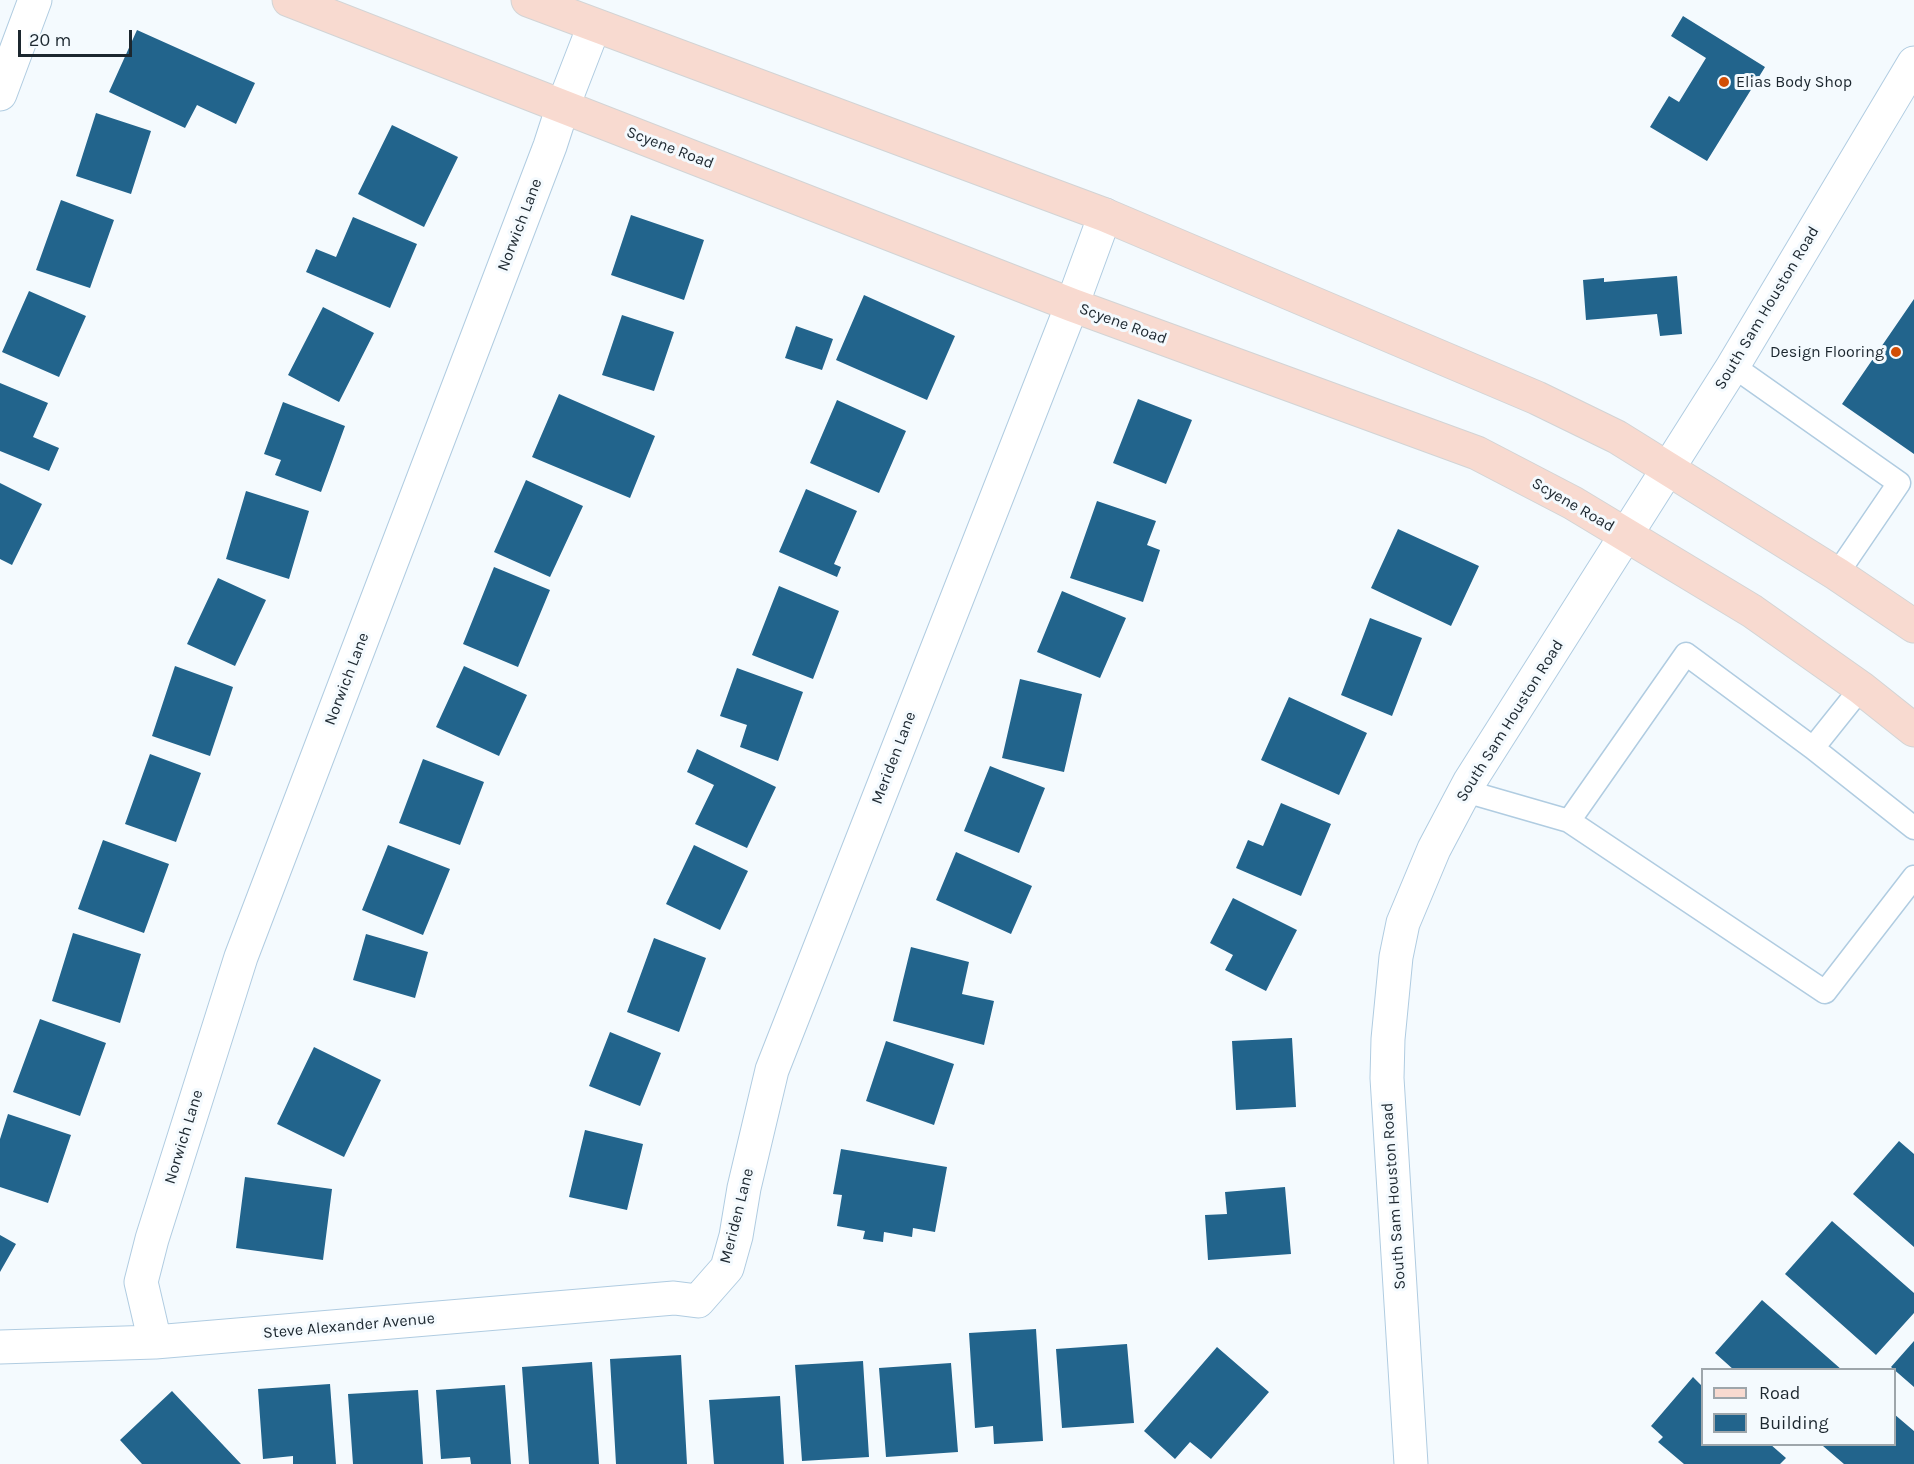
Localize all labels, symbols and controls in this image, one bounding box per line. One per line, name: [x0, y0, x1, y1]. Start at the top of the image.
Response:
scale bar: [21, 18, 135, 56]
text: 20 m: [29, 29, 71, 51]
place label: Elias Body Shop: [1736, 72, 1852, 92]
marker: Elias Body Shop: [1717, 75, 1731, 89]
street label: Scyene Road: [624, 123, 716, 173]
street label: Norwich Lane: [494, 176, 546, 274]
street label: South Sam Houston Road: [1711, 223, 1823, 393]
street label: Scyene Road: [1076, 299, 1170, 349]
place label: Design Flooring: [1770, 342, 1884, 362]
marker: Design Flooring: [1889, 345, 1903, 359]
street label: Scyene Road: [1528, 474, 1618, 536]
street label: Norwich Lane: [321, 630, 373, 728]
street label: South Sam Houston Road: [1452, 636, 1568, 806]
street label: Meriden Lane: [868, 709, 920, 807]
street label: Norwich Lane: [161, 1087, 207, 1187]
street label: South Sam Houston Road: [1378, 1102, 1410, 1290]
street label: Meriden Lane: [716, 1166, 758, 1266]
street label: Steve Alexander Avenue: [262, 1309, 436, 1343]
legend: [1701, 1368, 1896, 1446]
text: Road: [1759, 1382, 1800, 1404]
text: Building: [1759, 1412, 1829, 1434]

